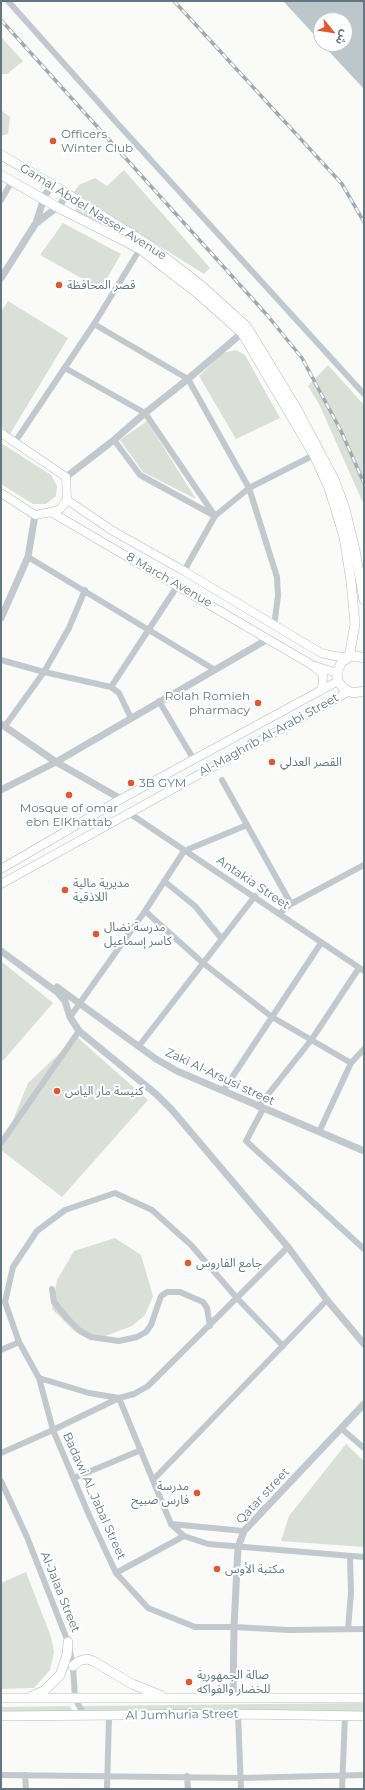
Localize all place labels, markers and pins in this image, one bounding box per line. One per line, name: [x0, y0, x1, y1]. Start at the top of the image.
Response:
place label: Officers Winter Club: [61, 127, 133, 155]
marker: Officers Winter Club: [48, 136, 58, 146]
place label: قصر المحافظة: [67, 278, 135, 292]
marker: قصر المحافظة: [54, 280, 64, 290]
place label: Rolah Romieh pharmacy: [165, 689, 250, 717]
marker: Rolah Romieh pharmacy: [253, 698, 263, 708]
place label: القصر العدلي: [280, 755, 342, 769]
marker: القصر العدلي: [267, 757, 277, 767]
place label: 3B GYM: [139, 776, 186, 790]
marker: 3B GYM: [126, 778, 136, 788]
marker: Mosque of omar ebn ElKhattab: [64, 790, 74, 800]
place label: Mosque of omar ebn ElKhattab: [20, 801, 118, 829]
place label: مديرية مالية اللاذقية: [73, 876, 129, 904]
marker: مديرية مالية اللاذقية: [60, 885, 70, 895]
place label: مدرسة نضال كاسر إسماعيل: [104, 920, 172, 948]
marker: مدرسة نضال كاسر إسماعيل: [91, 929, 101, 939]
place label: كنيسة مار الياس: [65, 1084, 144, 1098]
marker: كنيسة مار الياس: [52, 1086, 62, 1096]
place label: جامع الفاروس: [196, 1256, 262, 1270]
marker: جامع الفاروس: [183, 1258, 193, 1268]
place label: مدرسة فارس صبيح: [131, 1479, 189, 1507]
marker: مدرسة فارس صبيح: [192, 1488, 202, 1498]
place label: مكتبة الأوس: [225, 1562, 285, 1576]
marker: مكتبة الأوس: [212, 1564, 222, 1574]
place label: صالة الجمهورية للخضار والفواكه: [197, 1668, 270, 1696]
marker: صالة الجمهورية للخضار والفواكه: [184, 1677, 194, 1687]

